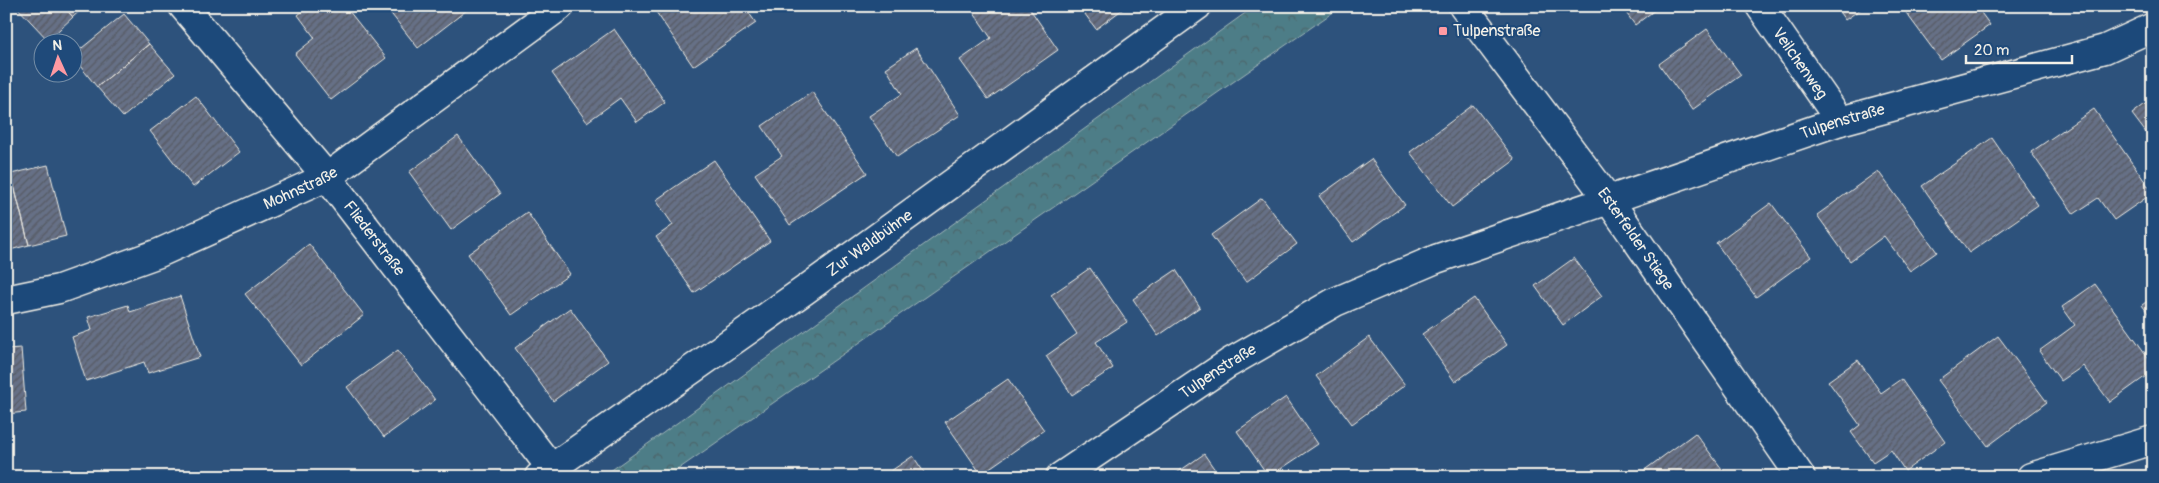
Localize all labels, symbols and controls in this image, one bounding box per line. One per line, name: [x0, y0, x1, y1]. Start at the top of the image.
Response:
place label: Tulpenstraße: [1453, 21, 1541, 41]
street label: Veilchenweg: [1768, 24, 1832, 103]
marker: Tulpenstraße: [1437, 25, 1449, 37]
north arrow: [32, 32, 82, 82]
scale bar: [1966, 32, 2073, 64]
text: N: [52, 37, 63, 54]
text: 20 m: [1974, 41, 2009, 60]
street label: Tulpenstraße: [1797, 99, 1887, 144]
street label: Mohnstraße: [260, 162, 342, 214]
street label: Esterfelder Stiege: [1593, 184, 1678, 294]
street label: Fliederstraße: [339, 197, 409, 280]
street label: Zur Waldbühne: [823, 205, 917, 281]
street label: Tulpenstraße: [1176, 339, 1260, 404]

